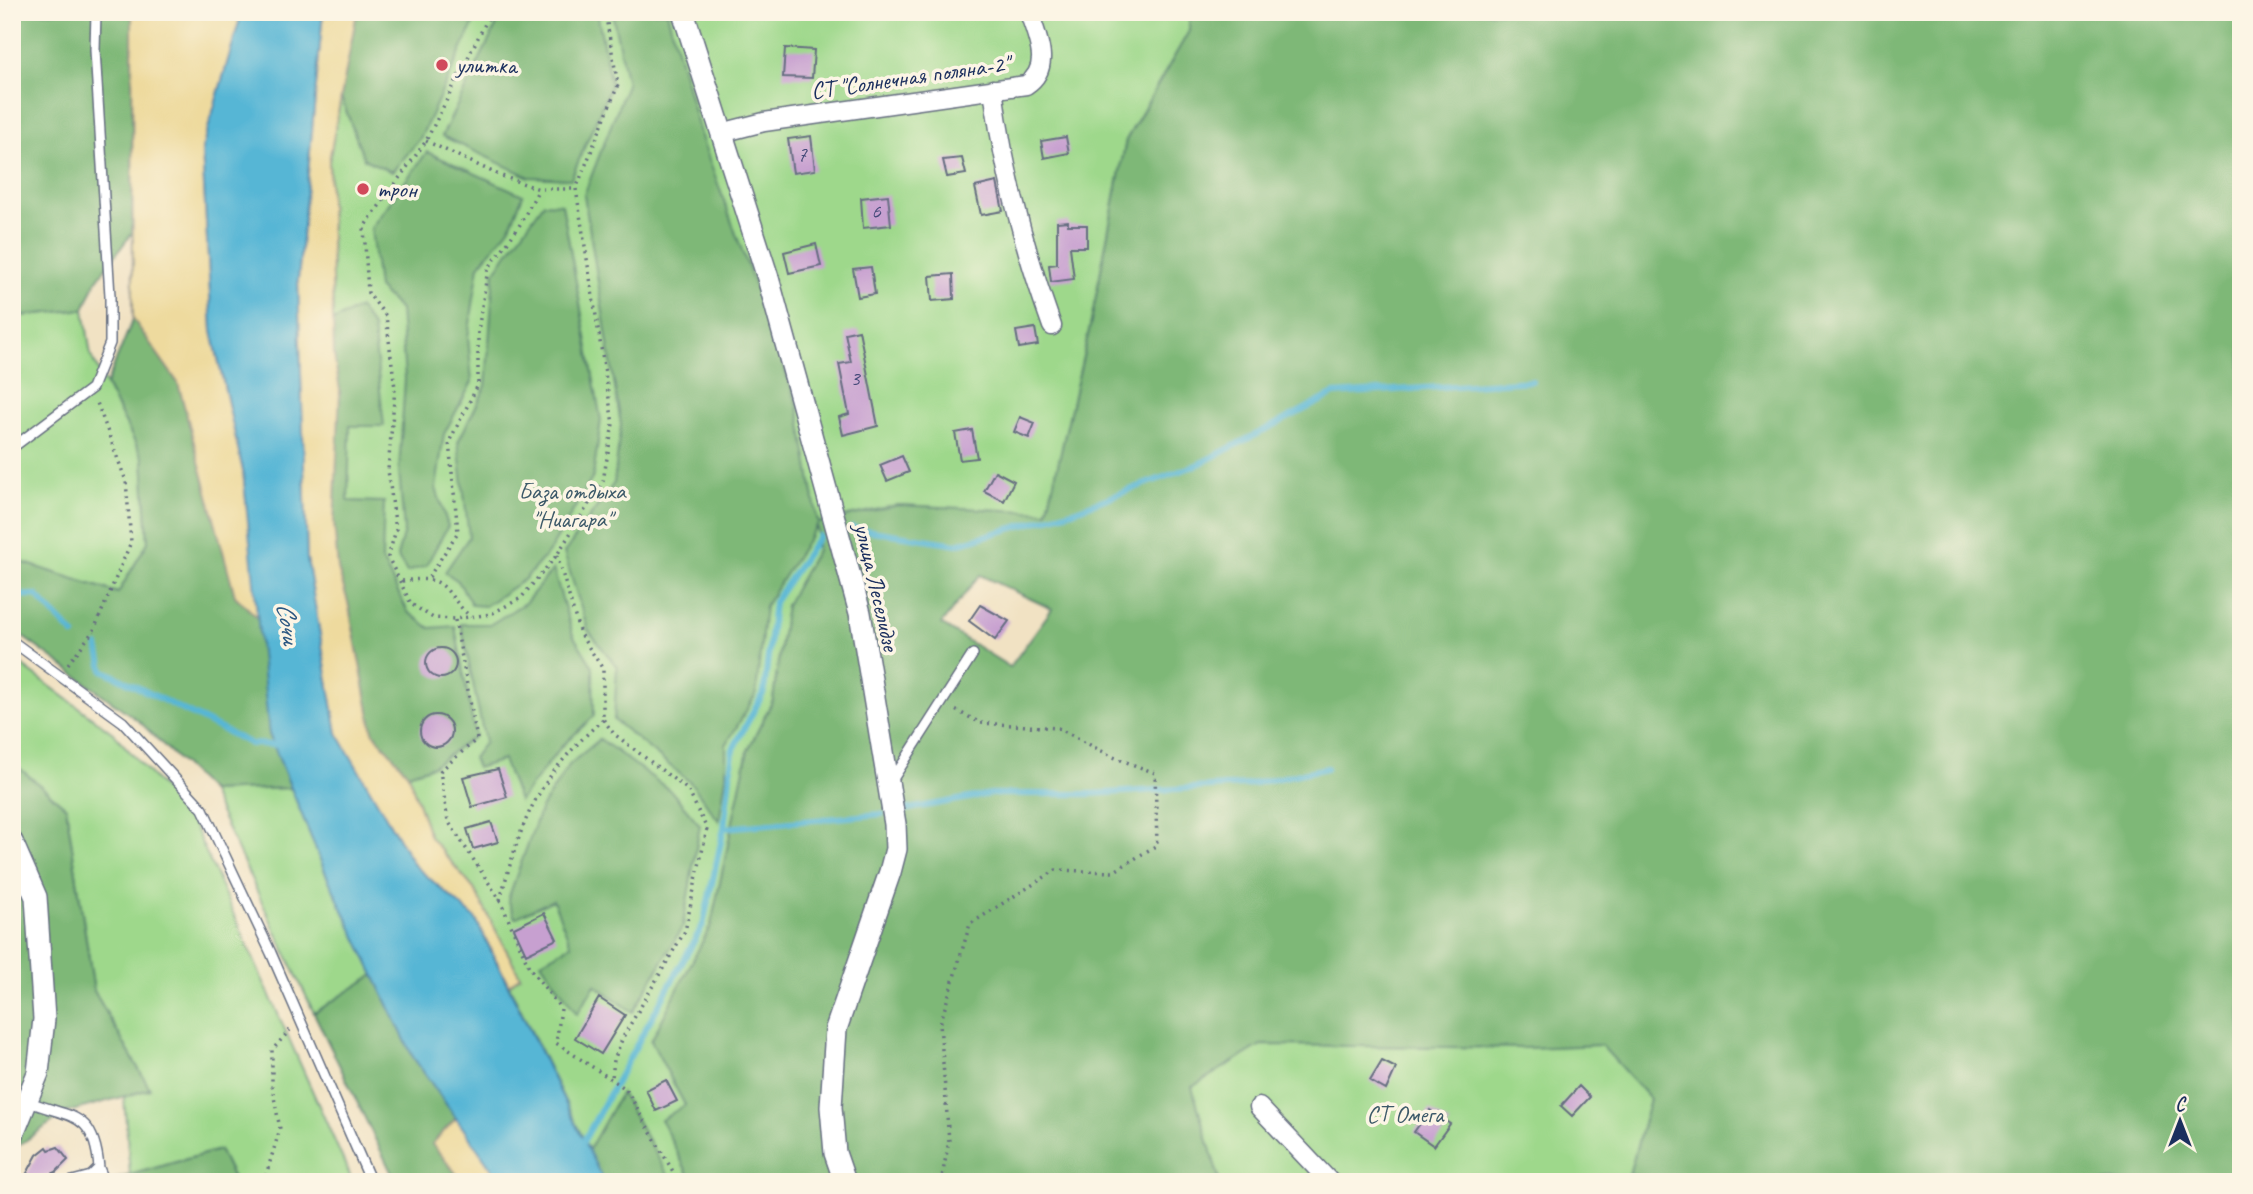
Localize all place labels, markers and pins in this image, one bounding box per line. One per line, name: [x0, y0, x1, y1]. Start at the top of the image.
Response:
place label: улитка: [454, 50, 519, 80]
marker: улитка: [434, 57, 450, 73]
place label: трон: [377, 174, 419, 204]
marker: трон: [355, 181, 371, 197]

